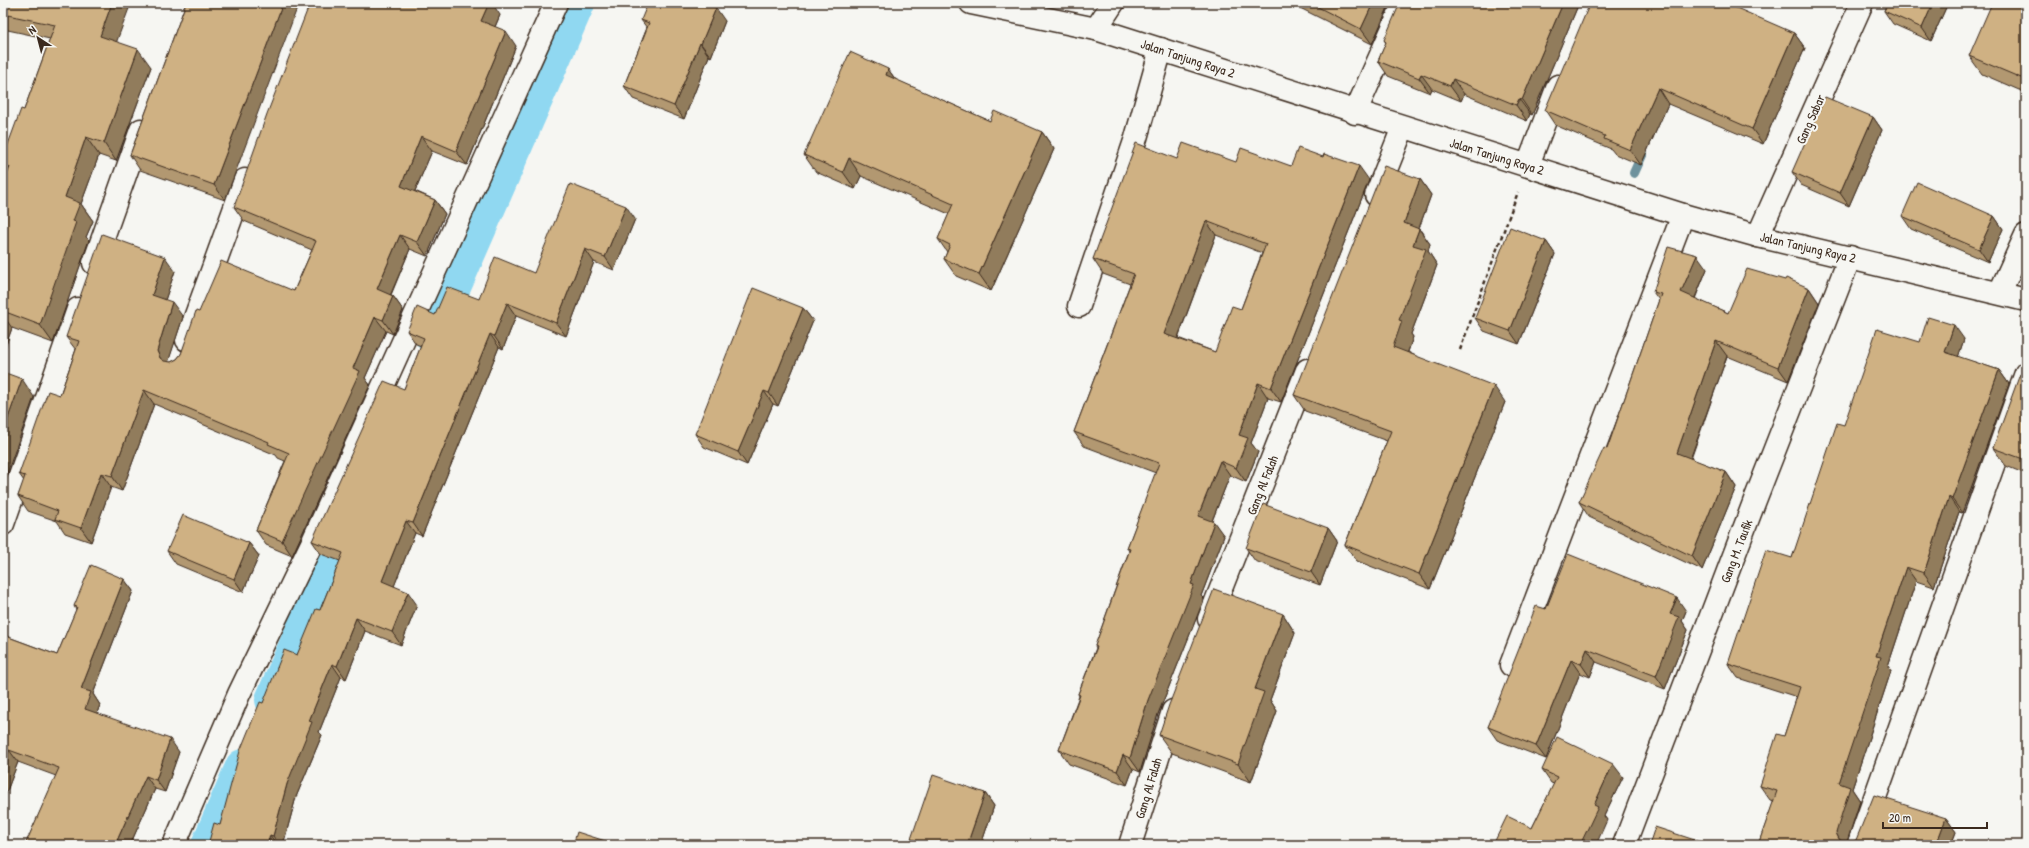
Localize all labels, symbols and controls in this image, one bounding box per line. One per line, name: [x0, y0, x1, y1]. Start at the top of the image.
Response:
north arrow: [18, 18, 58, 58]
text: N: [26, 22, 39, 37]
street label: Jalan Tanjung Raya 2: [1139, 34, 1237, 82]
street label: Gang Sabar: [1791, 91, 1829, 147]
street label: Jalan Tanjung Raya 2: [1448, 133, 1546, 179]
street label: Jalan Tanjung Raya 2: [1758, 227, 1858, 267]
street label: Gang Al Falah: [1242, 452, 1282, 517]
street label: Gang M. Taufik: [1716, 516, 1757, 585]
street label: Gang Al Falah: [1130, 755, 1166, 821]
scale bar: [1883, 804, 1987, 830]
text: 20 m: [1889, 809, 1911, 826]

